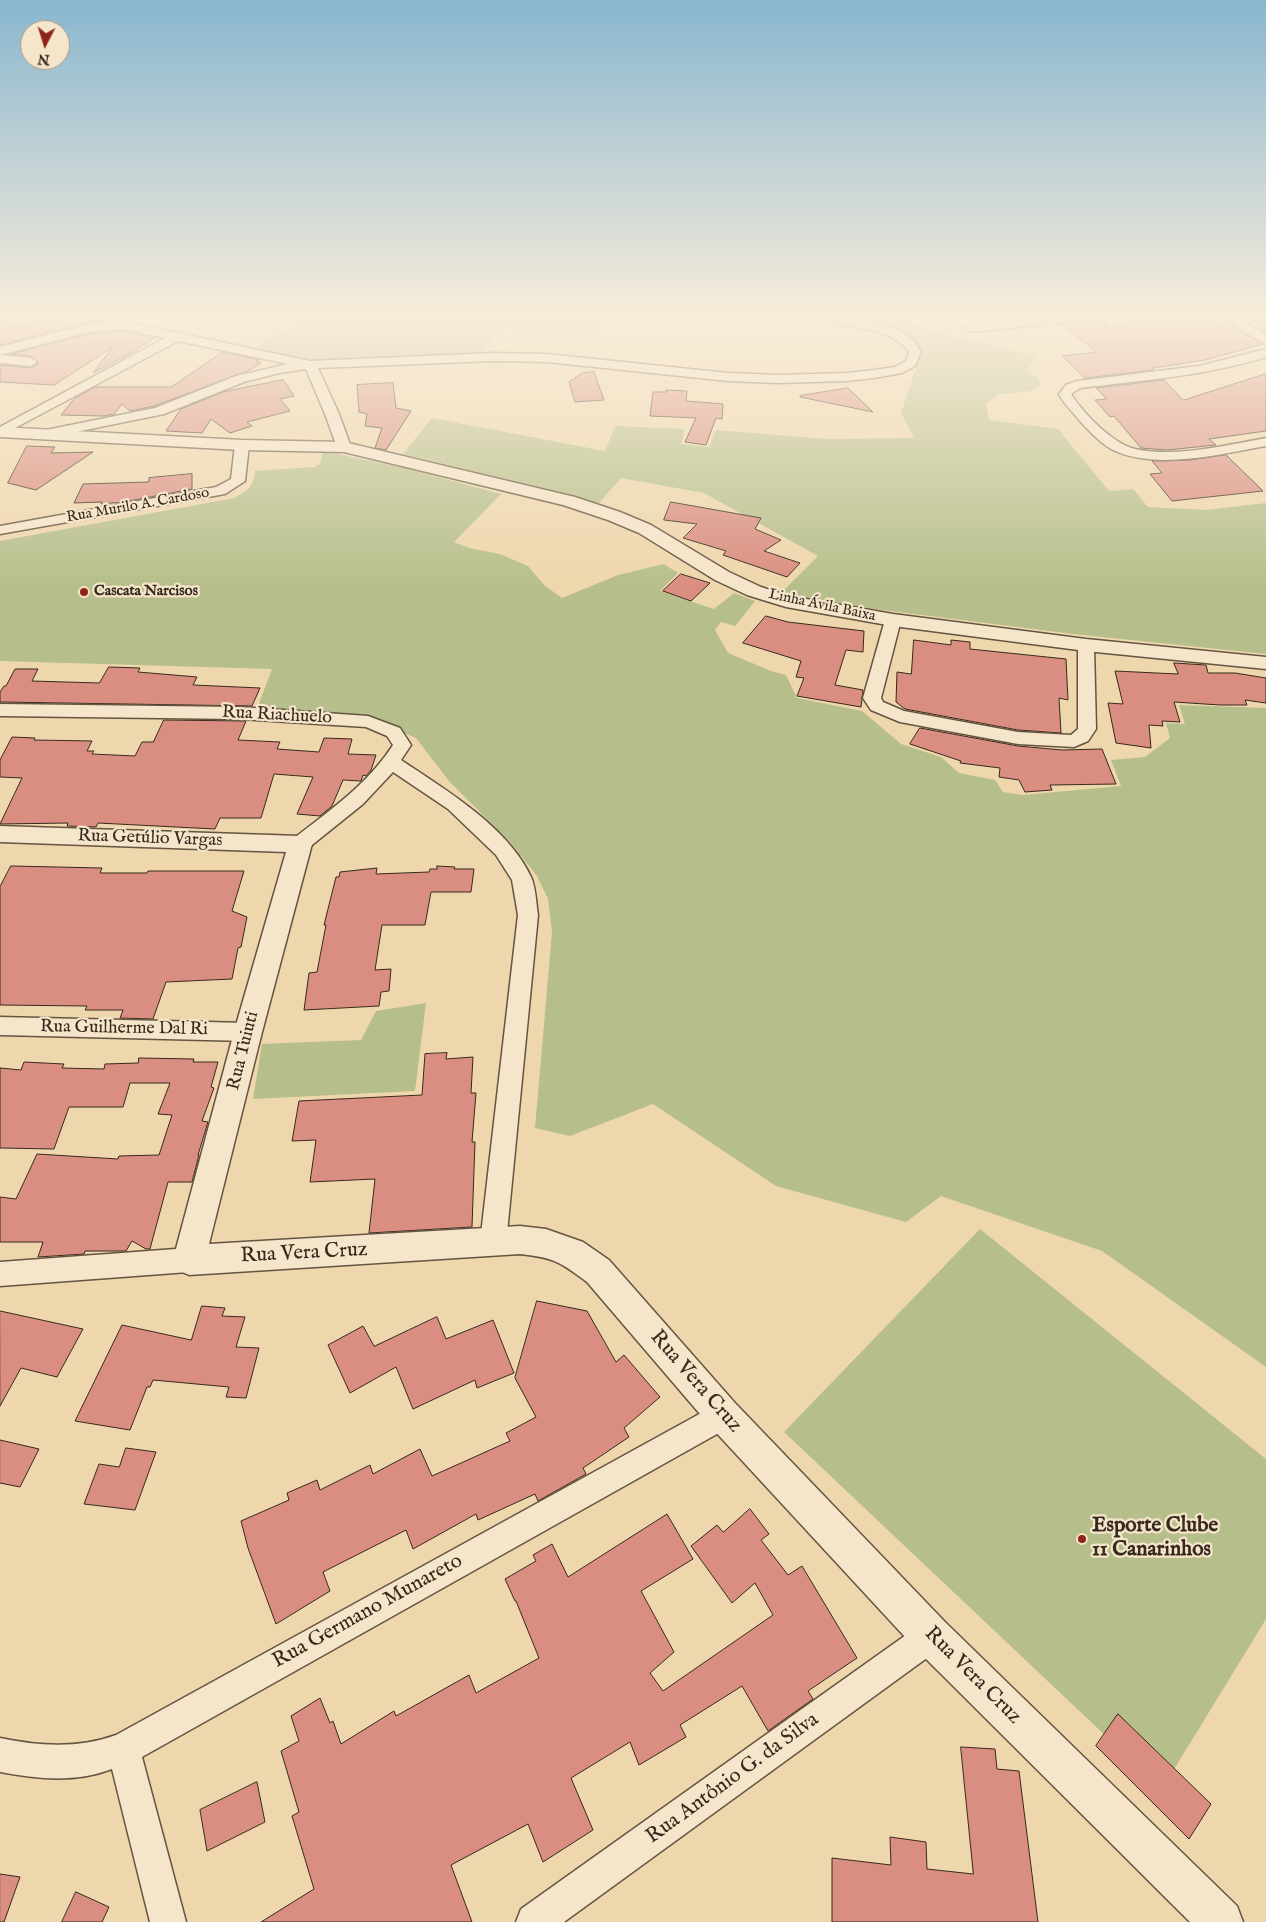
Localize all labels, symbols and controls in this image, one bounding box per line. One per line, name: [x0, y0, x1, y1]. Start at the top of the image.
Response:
north arrow: [20, 20, 70, 70]
text: N: [37, 49, 51, 68]
street label: Rua Murilo A. Cardoso: [65, 485, 211, 527]
place label: Cascata Narcisos: [94, 583, 198, 601]
marker: Cascata Narcisos: [78, 586, 90, 598]
street label: Linha Ávila Baixa: [767, 586, 877, 626]
street label: Rua Riachuelo: [221, 702, 333, 730]
street label: Rua Getúlio Vargas: [77, 826, 223, 852]
street label: Rua Tuiuti: [224, 1009, 264, 1093]
street label: Rua Guilherme Dal Ri: [40, 1017, 208, 1041]
street label: Rua Vera Cruz: [240, 1238, 368, 1270]
street label: Rua Vera Cruz: [644, 1326, 746, 1438]
place label: Esporte Clube 11 Canarinhos: [1092, 1514, 1218, 1564]
marker: Esporte Clube 11 Canarinhos: [1076, 1533, 1088, 1545]
street label: Rua Germano Munareto: [269, 1549, 467, 1675]
street label: Rua Vera Cruz: [918, 1622, 1026, 1730]
street label: Rua Antônio G. da Silva: [642, 1708, 824, 1850]

